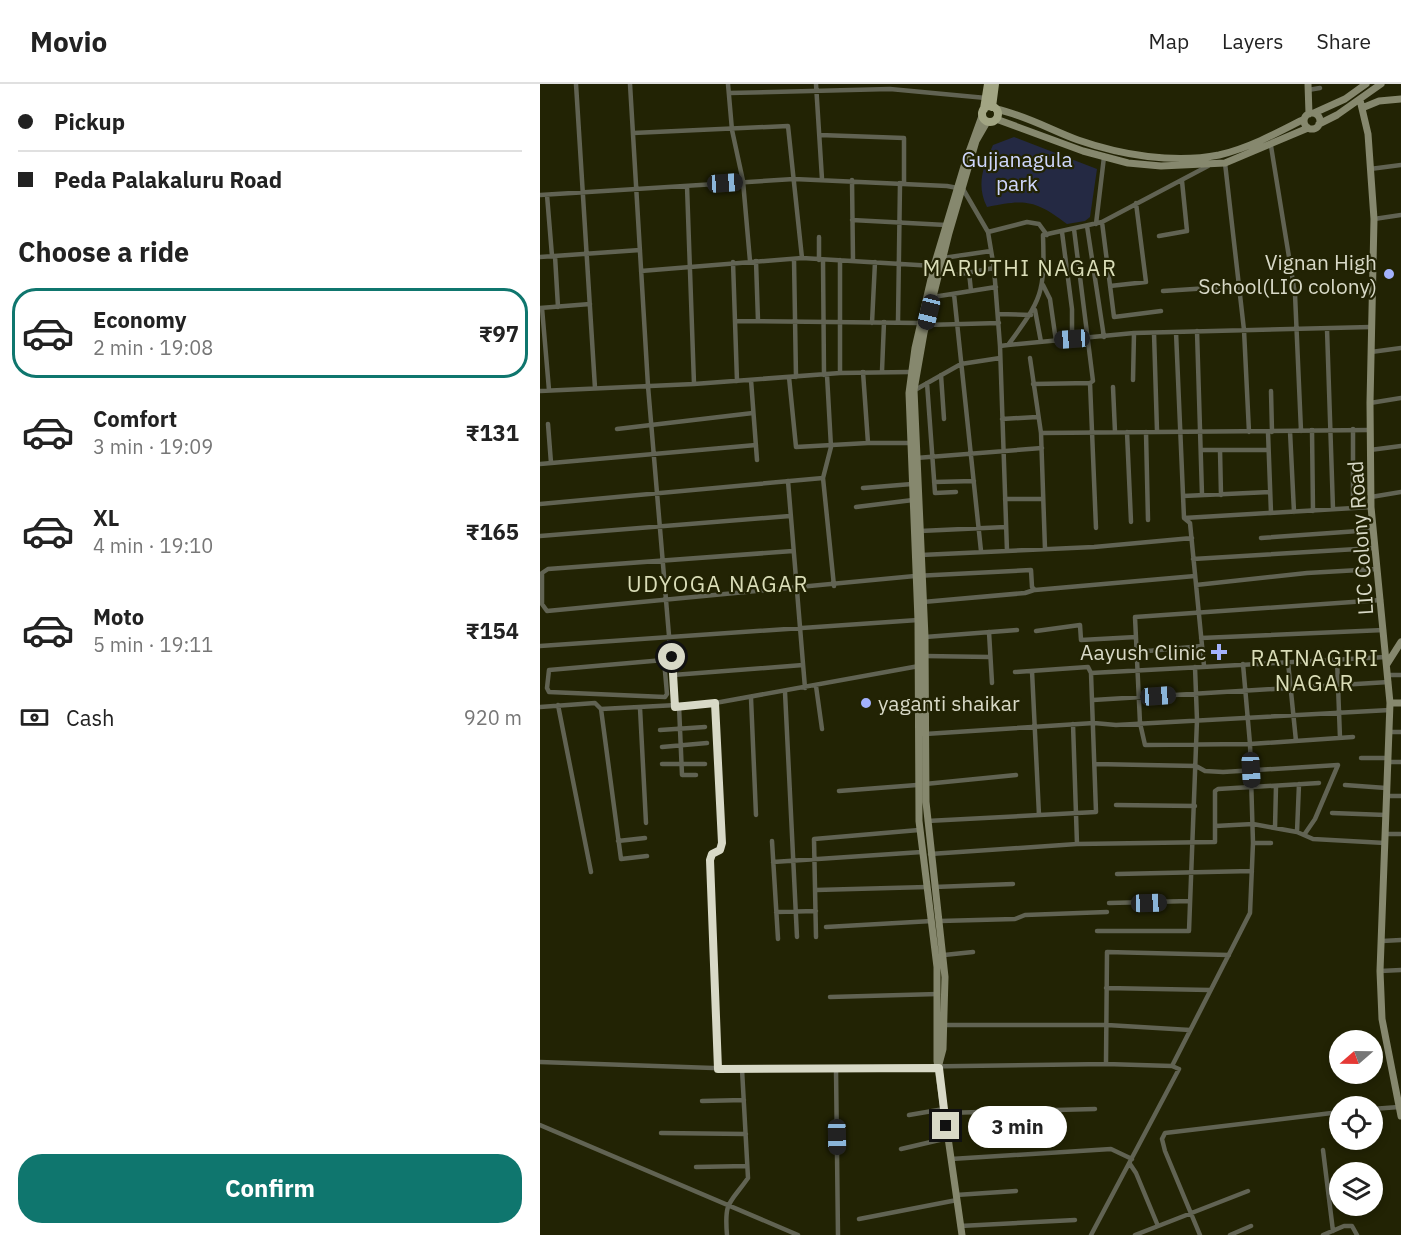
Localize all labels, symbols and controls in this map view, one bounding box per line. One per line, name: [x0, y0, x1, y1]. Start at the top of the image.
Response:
text: Movio: [30, 23, 107, 60]
text: Map: [1149, 27, 1189, 55]
text: Layers: [1222, 27, 1284, 55]
text: Share: [1317, 27, 1371, 55]
text: Pickup: [54, 107, 125, 136]
park label: Gujjanagula park: [961, 145, 1073, 197]
text: Peda Palakaluru Road: [54, 165, 282, 194]
car: [706, 173, 744, 193]
text: Choose a ride: [18, 234, 189, 269]
place label: Vignan High School(LIO colony): [1198, 248, 1377, 300]
district label: MARUTHI NAGAR: [922, 253, 1118, 282]
marker: Vignan High School(LIO colony): [1382, 267, 1396, 281]
car: [916, 292, 942, 332]
text: Economy: [93, 305, 187, 334]
icon: car: [21, 306, 75, 360]
text: ₹97: [479, 319, 519, 348]
car: [1053, 329, 1091, 349]
text: 2 min · 19:08: [93, 334, 213, 361]
text: Comfort: [93, 404, 177, 433]
icon: car: [21, 405, 75, 459]
text: ₹131: [466, 418, 519, 447]
text: 3 min · 19:09: [93, 433, 213, 460]
street label: LIC Colony Road: [1341, 460, 1379, 616]
text: XL: [93, 503, 119, 532]
icon: car: [21, 504, 75, 558]
text: ₹165: [466, 517, 519, 546]
text: 4 min · 19:10: [93, 532, 213, 559]
district label: UDYOGA NAGAR: [627, 569, 809, 598]
text: Moto: [93, 602, 144, 631]
icon: car: [21, 603, 75, 657]
text: ₹154: [466, 616, 519, 645]
text: 5 min · 19:11: [93, 631, 213, 658]
place label: Aayush Clinic: [1080, 638, 1206, 666]
route start: [658, 643, 685, 670]
marker: Aayush Clinic: [1210, 643, 1228, 661]
district label: RATNAGIRI NAGAR: [1250, 643, 1380, 697]
car: [1139, 686, 1177, 706]
place label: yaganti shaikar: [878, 689, 1020, 717]
marker: yaganti shaikar: [859, 696, 873, 710]
icon: cash: [18, 701, 51, 734]
text: Cash: [66, 703, 115, 732]
text: 920 m: [464, 704, 522, 731]
car: [1241, 752, 1261, 788]
car: [1131, 893, 1167, 913]
north arrow: [1329, 1030, 1383, 1084]
map controls: [1329, 1030, 1383, 1216]
button: locate: [1329, 1096, 1383, 1150]
callout: 3 min: [967, 1105, 1066, 1147]
route end: [932, 1112, 959, 1139]
text: 3 min: [991, 1113, 1044, 1140]
car: [828, 1119, 846, 1155]
button: Confirm: [18, 1154, 522, 1223]
button: layers: [1329, 1162, 1383, 1216]

